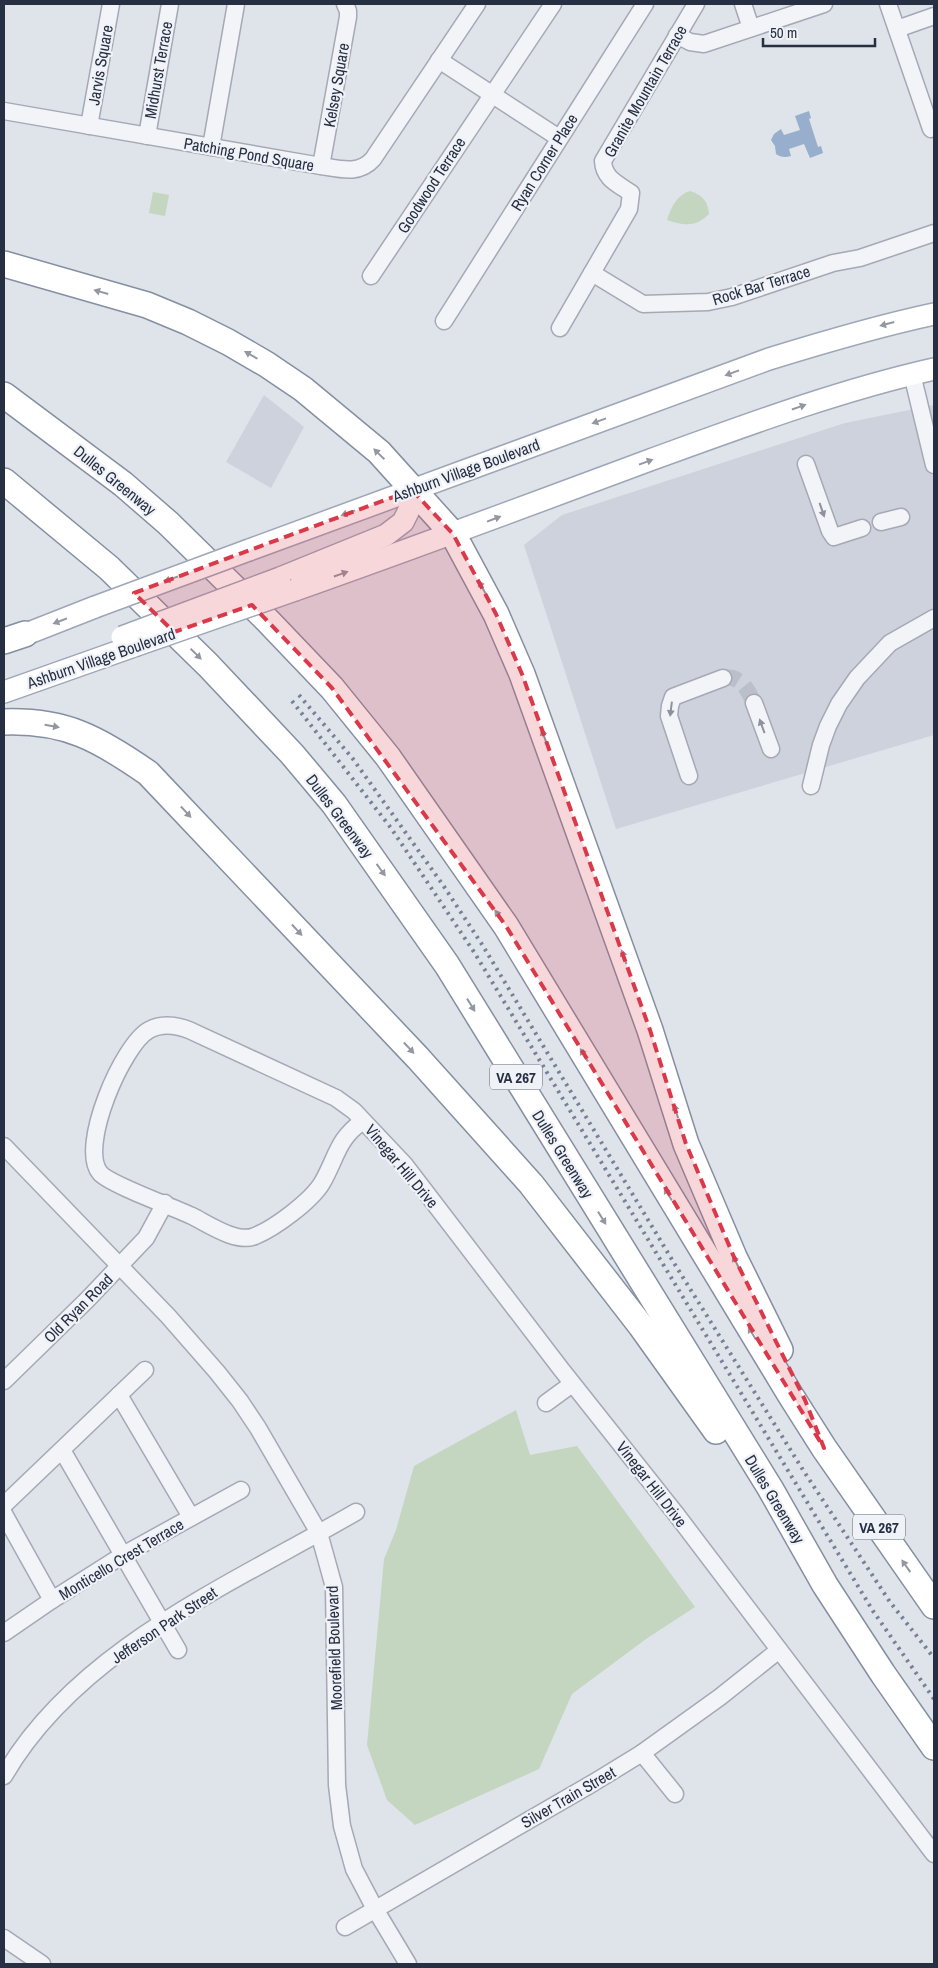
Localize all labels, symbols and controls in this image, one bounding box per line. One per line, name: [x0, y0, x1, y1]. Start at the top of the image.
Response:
scale bar: [763, 15, 876, 47]
street label: Midhurst Terrace: [139, 20, 177, 120]
street label: Granite Mountain Terrace: [598, 21, 692, 161]
text: 50 m: [770, 22, 797, 43]
street label: Jarvis Square: [82, 23, 118, 107]
street label: Kelsey Square: [318, 41, 354, 129]
street label: Ryan Corner Place: [505, 109, 583, 215]
street label: Patching Pond Square: [182, 132, 316, 176]
street label: Goodwood Terrace: [392, 133, 470, 237]
street label: Rock Bar Terrace: [709, 260, 813, 310]
one-way arrow: [94, 288, 109, 296]
one-way arrow: [879, 320, 894, 328]
one-way arrow: [244, 350, 257, 359]
one-way arrow: [724, 370, 739, 377]
one-way arrow: [791, 403, 806, 410]
one-way arrow: [591, 417, 606, 425]
street label: Ashburn Village Boulevard: [388, 433, 543, 507]
street label: Dulles Greenway: [69, 440, 161, 520]
one-way arrow: [373, 448, 385, 460]
one-way arrow: [638, 458, 653, 465]
one-way arrow: [818, 503, 826, 518]
one-way arrow: [340, 509, 355, 517]
one-way arrow: [486, 515, 501, 522]
one-way arrow: [333, 570, 348, 577]
one-way arrow: [163, 575, 178, 583]
one-way arrow: [477, 580, 486, 594]
one-way arrow: [53, 617, 67, 625]
street label: Ashburn Village Boulevard: [23, 622, 178, 694]
one-way arrow: [190, 648, 202, 660]
one-way arrow: [666, 702, 674, 718]
one-way arrow: [758, 718, 766, 733]
one-way arrow: [45, 722, 61, 730]
one-way arrow: [540, 729, 547, 744]
street label: Dulles Greenway: [301, 769, 379, 863]
one-way arrow: [180, 806, 192, 818]
one-way arrow: [376, 863, 386, 877]
one-way arrow: [494, 909, 504, 923]
one-way arrow: [291, 924, 303, 936]
one-way arrow: [620, 949, 628, 964]
one-way arrow: [467, 998, 476, 1012]
one-way arrow: [403, 1042, 415, 1054]
one-way arrow: [580, 1048, 589, 1061]
road number: VA 267: [490, 1064, 542, 1090]
one-way arrow: [671, 1104, 679, 1119]
street label: Dulles Greenway: [527, 1106, 599, 1203]
street label: Vinegar Hill Drive: [360, 1119, 444, 1213]
one-way arrow: [664, 1187, 673, 1200]
one-way arrow: [598, 1211, 607, 1225]
one-way arrow: [732, 1255, 740, 1269]
street label: Old Ryan Road: [39, 1269, 117, 1347]
one-way arrow: [748, 1326, 757, 1339]
street label: Vinegar Hill Drive: [612, 1437, 692, 1531]
street label: Dulles Greenway: [740, 1451, 810, 1548]
street label: Monticello Crest Terrace: [54, 1513, 188, 1605]
road number: VA 267: [853, 1514, 905, 1540]
one-way arrow: [901, 1559, 911, 1573]
street label: Jefferson Park Street: [107, 1581, 221, 1669]
street label: Moorefield Boulevard: [321, 1585, 347, 1711]
street label: Silver Train Street: [517, 1761, 620, 1833]

